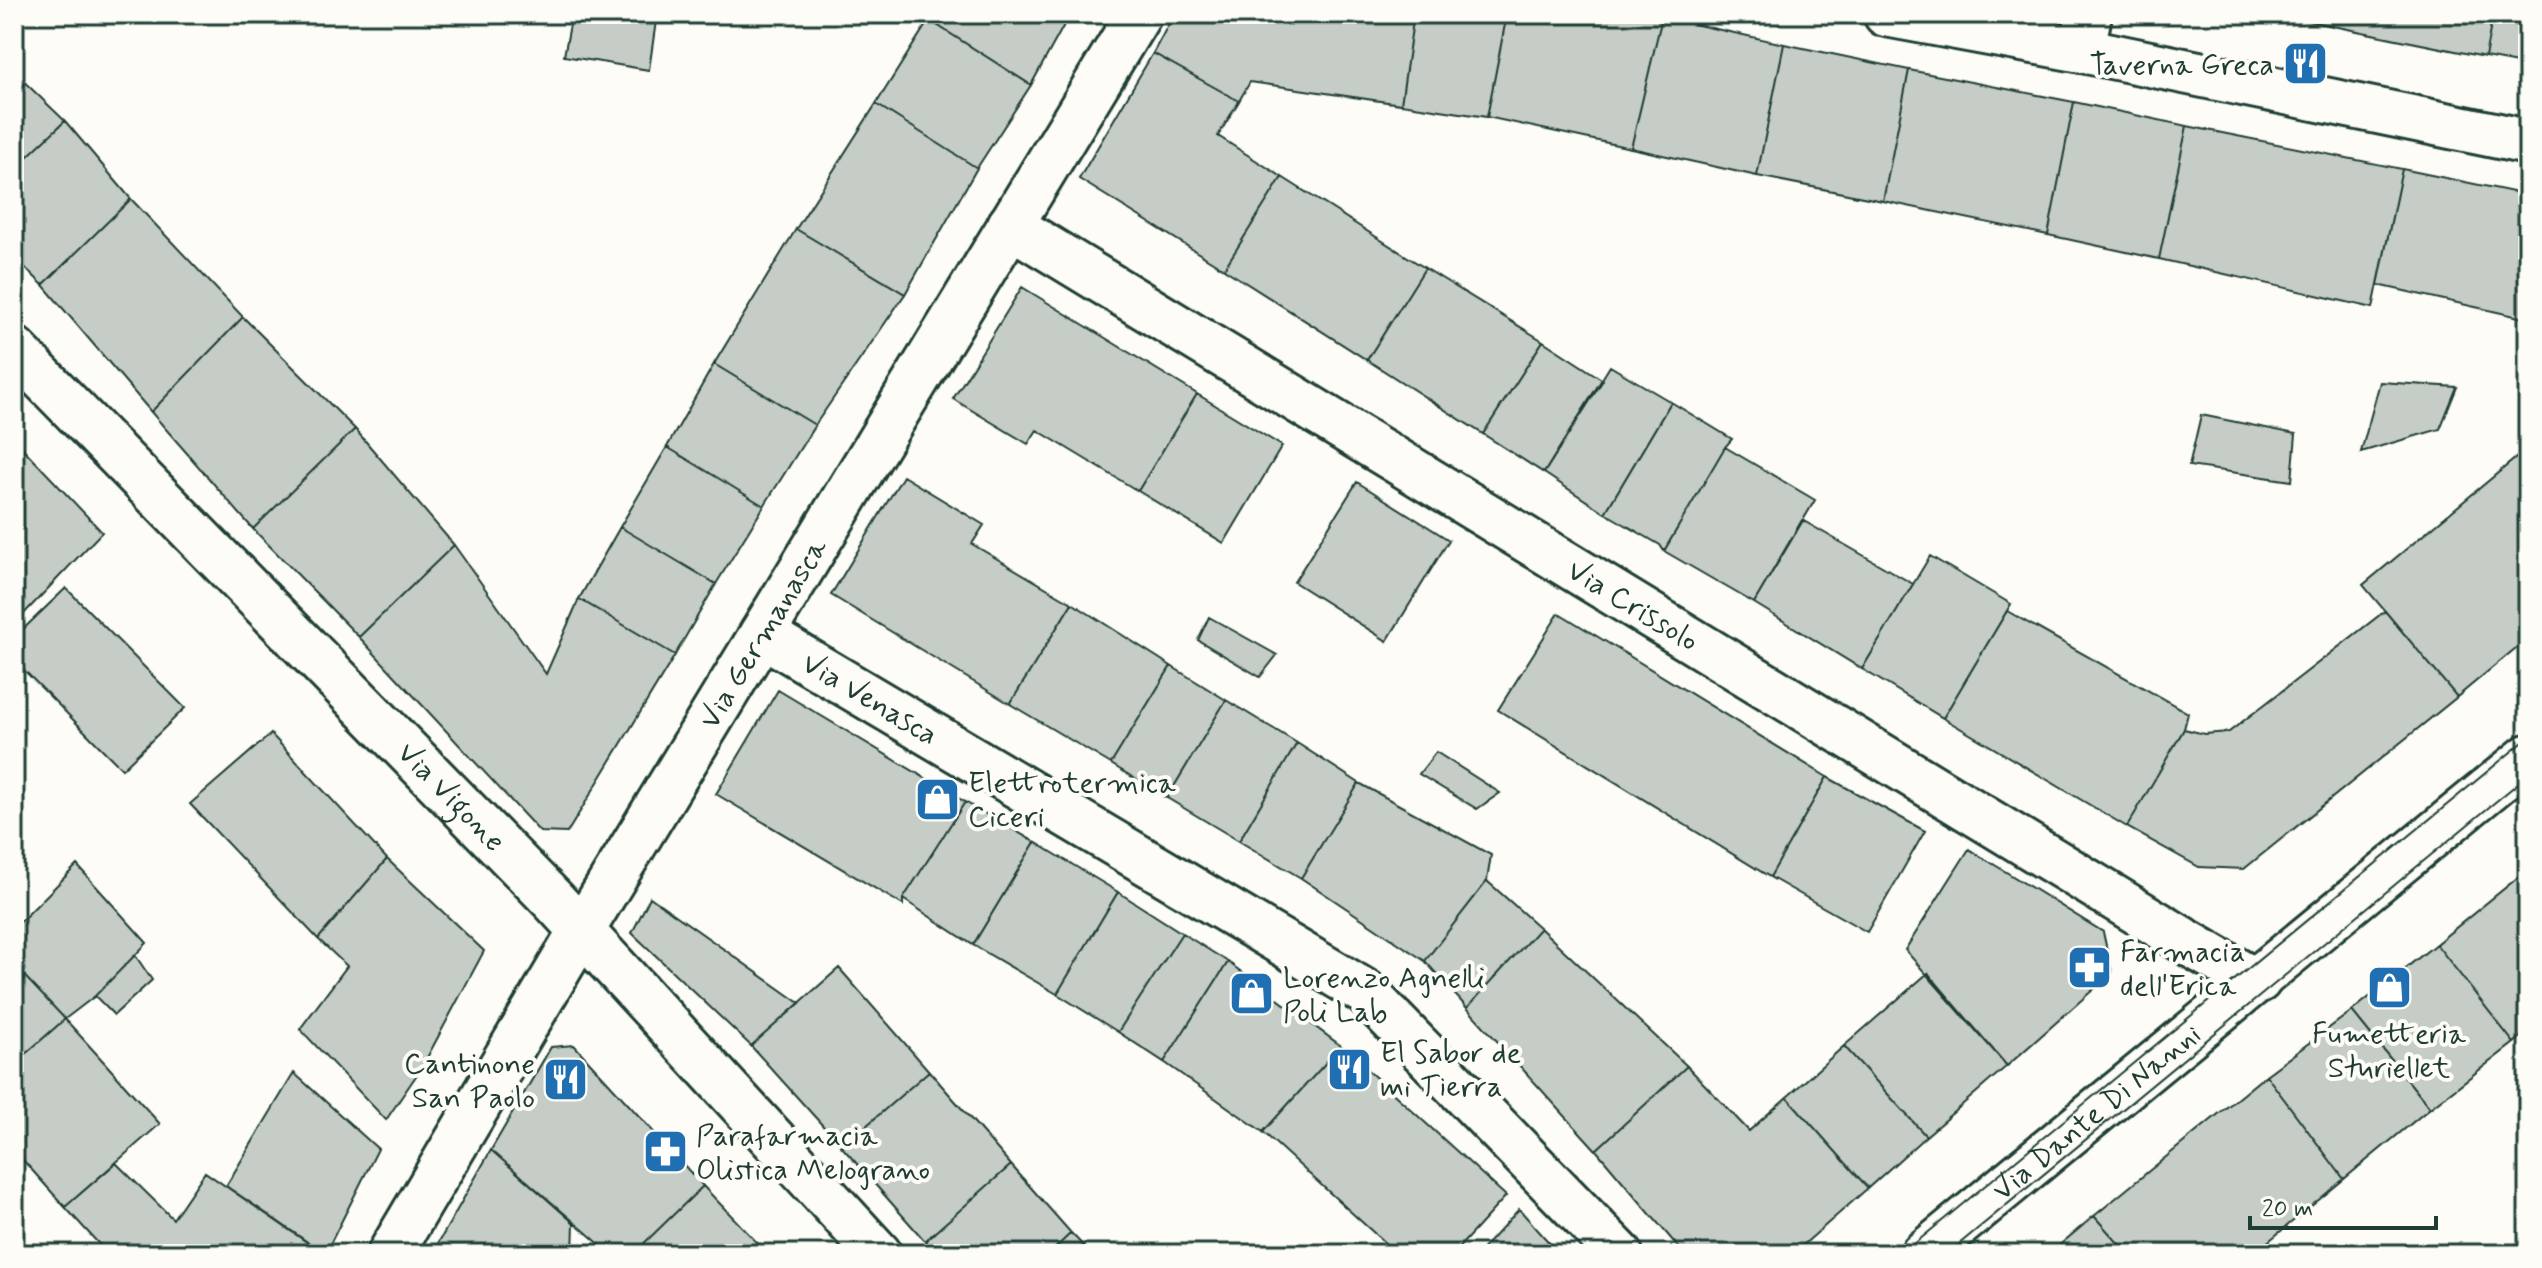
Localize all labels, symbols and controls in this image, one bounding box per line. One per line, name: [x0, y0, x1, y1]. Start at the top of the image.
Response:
restaurant icon: Taverna Greca: [2281, 40, 2329, 88]
place label: Taverna Greca: [2090, 46, 2274, 85]
street label: Via Germanasca: [691, 531, 837, 737]
street label: Via Crissolo: [1560, 551, 1706, 661]
street label: Via Venasca: [794, 644, 945, 755]
street label: Via Vigone: [388, 734, 513, 861]
place label: Elettrotermica Ciceri: [968, 764, 1177, 837]
shop icon: Elettrotermica Ciceri: [913, 775, 961, 823]
place label: Farmacia dell'Erica: [2120, 933, 2246, 1006]
pharmacy icon: Farmacia dell'Erica: [2065, 944, 2113, 992]
place label: Lorenzo Agnelli Poli Lab: [1283, 959, 1485, 1032]
shop icon: Fumetteria Sturiellet: [2365, 963, 2413, 1011]
shop icon: Lorenzo Agnelli Poli Lab: [1228, 970, 1276, 1018]
place label: Fumetteria Sturiellet: [2312, 1015, 2467, 1088]
street label: Via Dante Di Nanni: [1985, 1016, 2210, 1210]
place label: El Sabor de mi Tierra: [1380, 1034, 1521, 1107]
place label: Cantinone San Paolo: [404, 1045, 535, 1118]
restaurant icon: El Sabor de mi Tierra: [1325, 1045, 1373, 1093]
restaurant icon: Cantinone San Paolo: [542, 1056, 590, 1104]
place label: Parafarmacia Olistica Melograno: [696, 1117, 930, 1190]
pharmacy icon: Parafarmacia Olistica Melograno: [641, 1128, 689, 1176]
scale bar: [2250, 1180, 2436, 1230]
text: 20 m: [2262, 1194, 2313, 1225]

